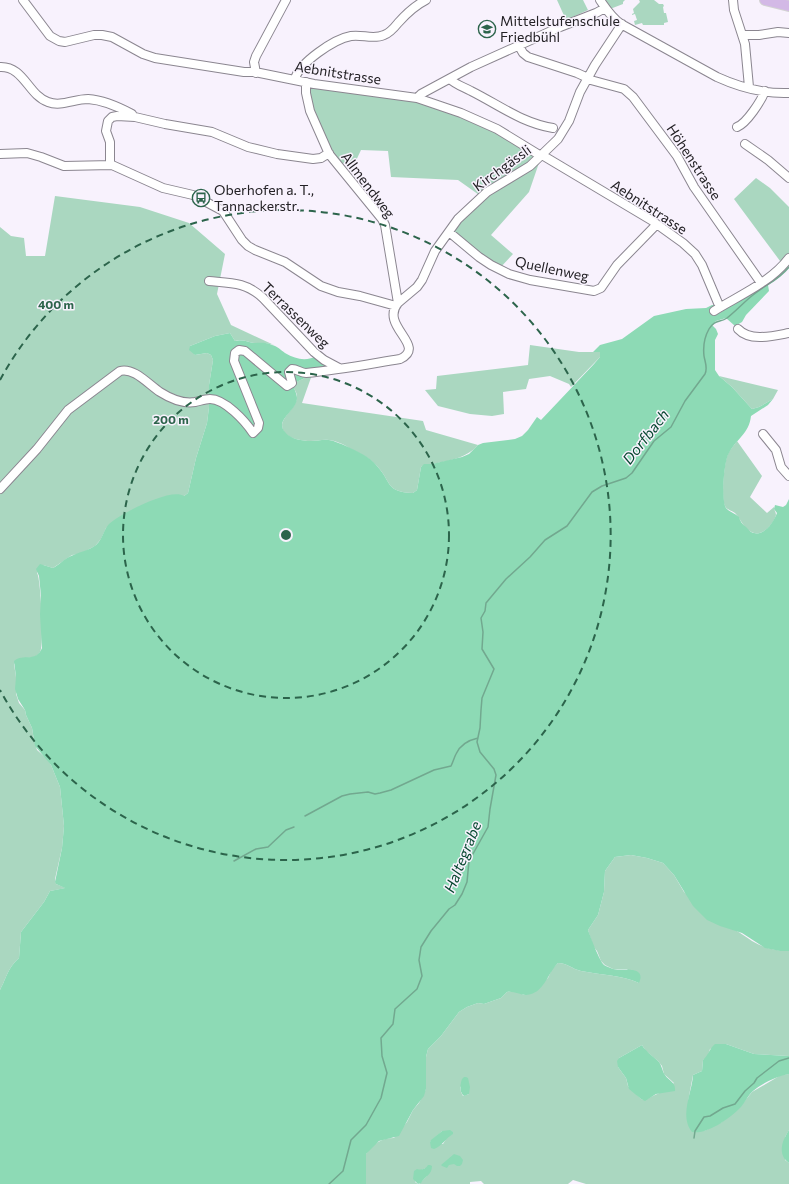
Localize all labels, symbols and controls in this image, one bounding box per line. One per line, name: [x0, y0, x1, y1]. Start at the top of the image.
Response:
place label: Mittelstufenschule Friedbühl: [500, 12, 620, 45]
school or university icon: Mittelstufenschule Friedbühl: [477, 19, 497, 39]
street label: Aebnitstrasse: [294, 57, 383, 88]
street label: Höhenstrasse: [664, 121, 725, 203]
street label: Kirchgässli: [469, 141, 534, 194]
street label: Allmendweg: [338, 148, 399, 221]
street label: Aebnitstrasse: [608, 176, 691, 237]
place label: Oberhofen a. T., Tannackerstr.: [214, 181, 314, 214]
bus stop icon: Oberhofen a. T., Tannackerstr.: [191, 188, 211, 208]
street label: Quellenweg: [514, 252, 591, 285]
street label: Terrassenweg: [259, 278, 334, 351]
text: 400 m: [38, 297, 74, 311]
water label: Dorfbach: [618, 405, 672, 467]
text: 200 m: [153, 412, 189, 426]
centre of rings: [279, 528, 293, 542]
water label: Haltegrabe: [440, 818, 485, 895]

